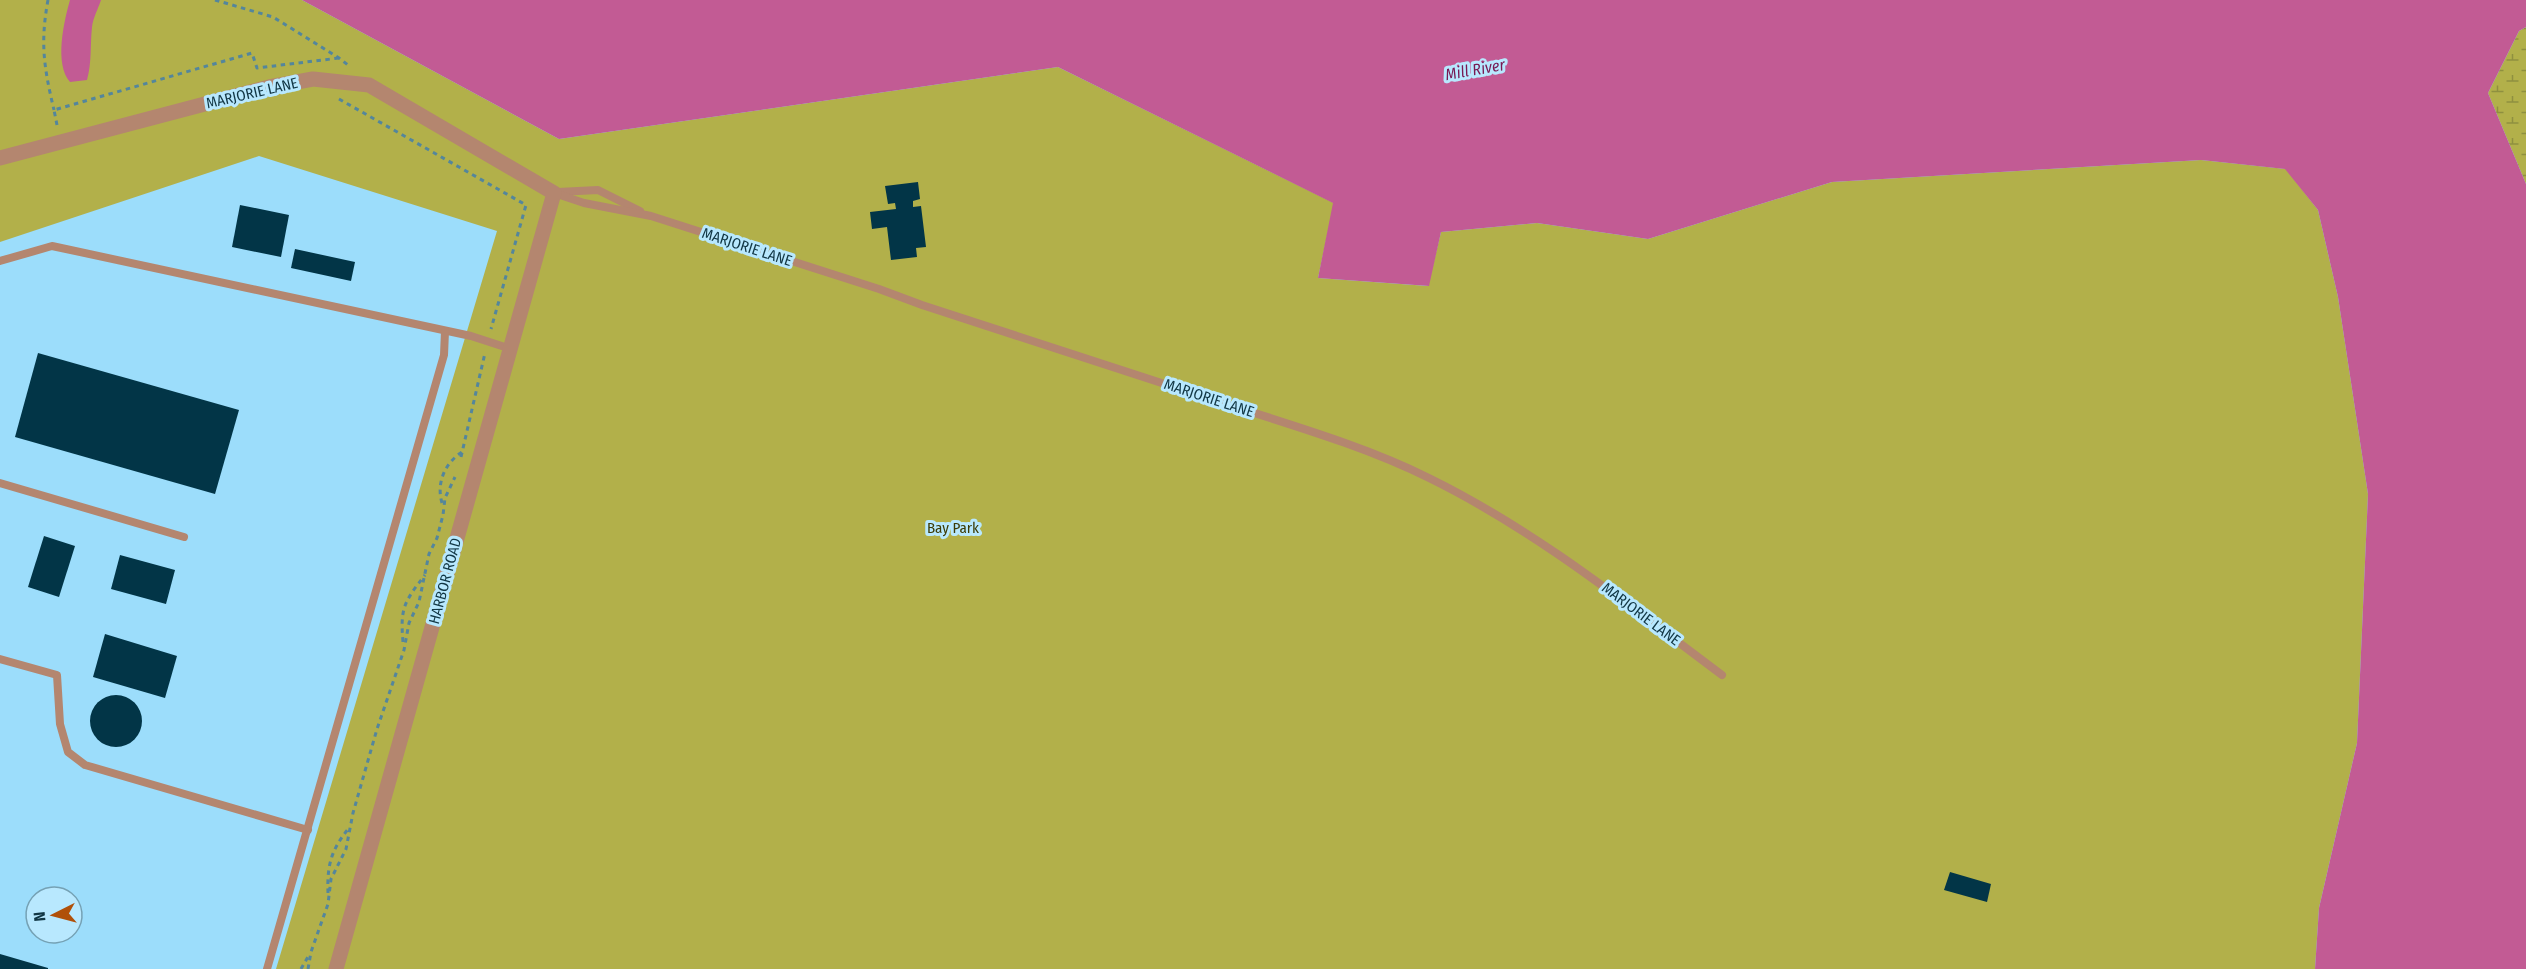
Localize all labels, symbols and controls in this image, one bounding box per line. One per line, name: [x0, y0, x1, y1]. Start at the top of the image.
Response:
water label: Mill River: [1444, 55, 1507, 84]
street label: MARJORIE LANE: [204, 74, 300, 112]
street label: MARJORIE LANE: [700, 224, 794, 270]
street label: MARJORIE LANE: [1162, 375, 1256, 421]
park label: Bay Park: [927, 519, 979, 537]
street label: HARBOR ROAD: [425, 536, 465, 626]
street label: MARJORIE LANE: [1598, 579, 1684, 649]
north arrow: [24, 885, 84, 945]
text: N: [30, 911, 50, 922]

